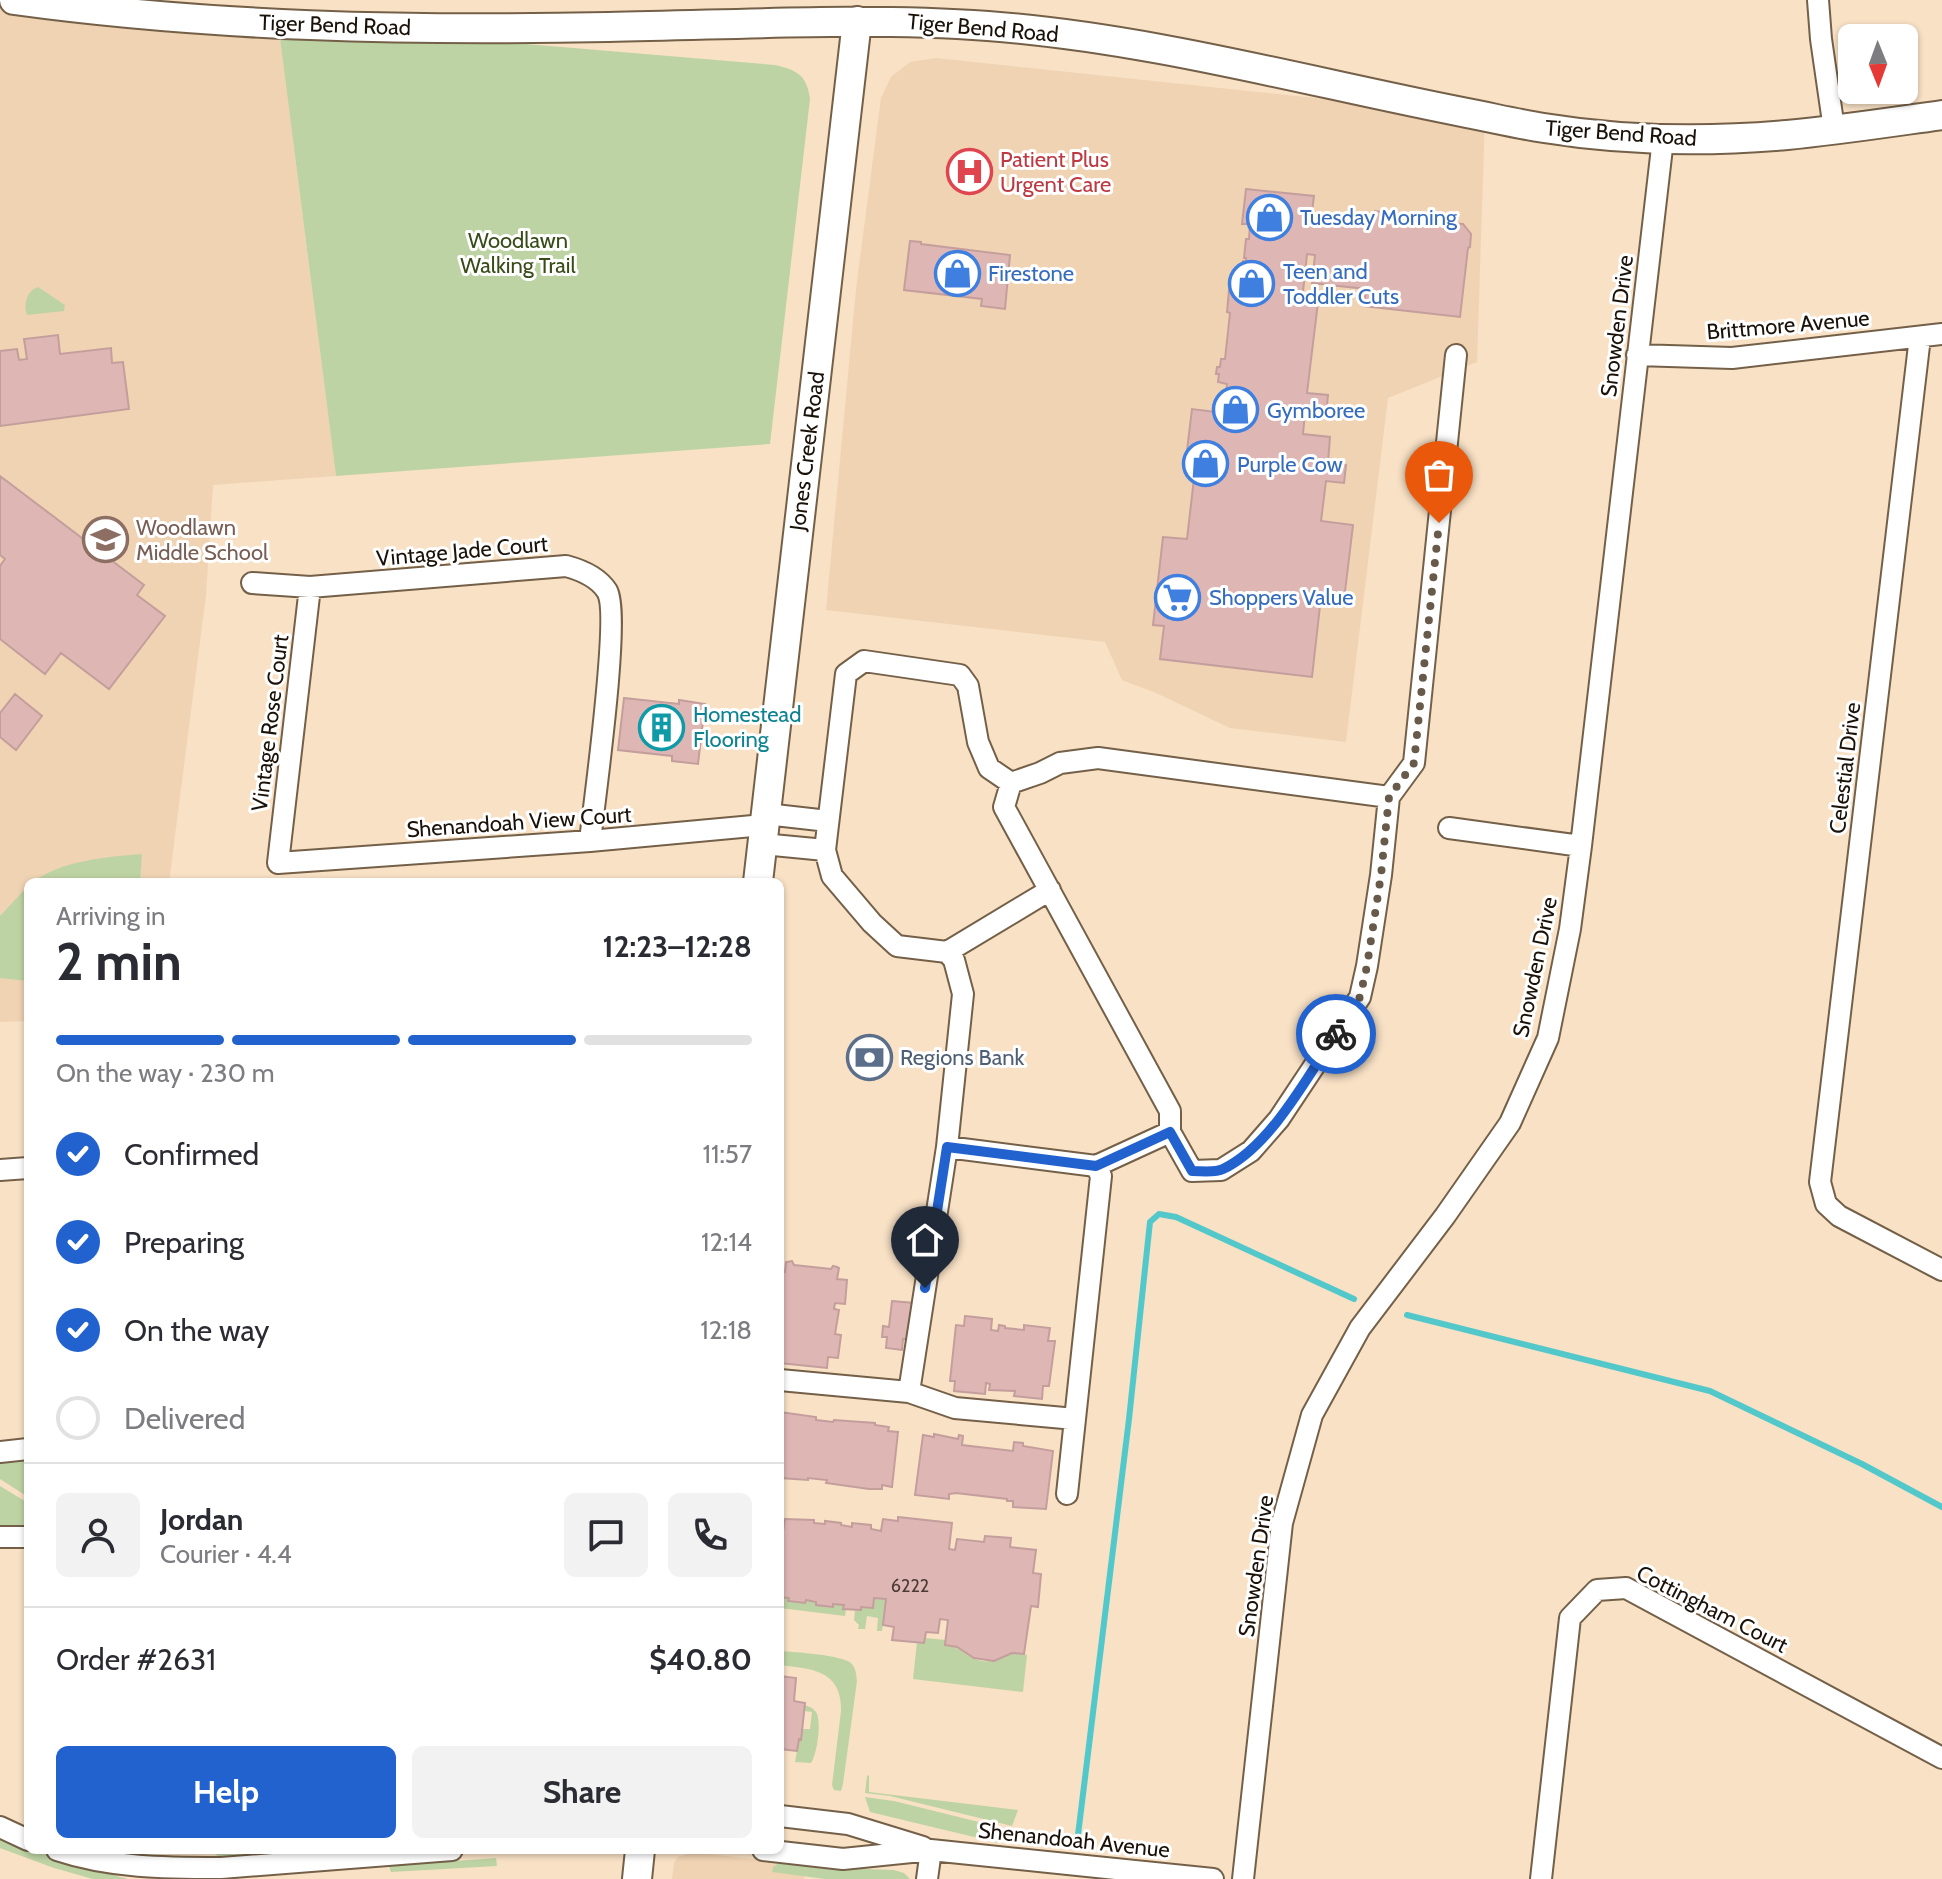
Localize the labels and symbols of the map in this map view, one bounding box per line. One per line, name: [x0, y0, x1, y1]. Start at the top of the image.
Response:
street label: Tiger Bend Road: [906, 8, 1060, 48]
street label: Tiger Bend Road: [259, 9, 411, 41]
north arrow: [1838, 24, 1918, 104]
street label: Tiger Bend Road: [1544, 114, 1698, 152]
place label: Patient Plus Urgent Care: [1000, 146, 1111, 198]
hospital icon: Patient Plus Urgent Care: [945, 148, 993, 196]
shop icon: Tuesday Morning: [1245, 193, 1293, 241]
place label: Tuesday Morning: [1300, 204, 1458, 231]
park label: Woodlawn Walking Trail: [460, 227, 577, 279]
shop icon: Firestone: [933, 249, 981, 297]
street label: Snowden Drive: [1595, 253, 1639, 399]
place label: Teen and Toddler Cuts: [1283, 258, 1399, 310]
place label: Firestone: [988, 260, 1074, 287]
shop icon: Teen and Toddler Cuts: [1228, 260, 1276, 308]
street label: Brittmore Avenue: [1705, 304, 1871, 346]
street label: Jones Creek Road: [784, 370, 830, 533]
shop icon: Gymboree: [1212, 386, 1260, 434]
place label: Gymboree: [1267, 397, 1365, 424]
shop icon: Purple Cow: [1182, 440, 1230, 488]
pin: [1405, 441, 1473, 523]
place label: Purple Cow: [1237, 451, 1343, 478]
place label: Woodlawn Middle School: [136, 514, 269, 566]
school or university icon: Woodlawn Middle School: [81, 516, 129, 564]
street label: Vintage Jade Court: [375, 530, 549, 572]
supermarket icon: Shoppers Value: [1154, 573, 1202, 621]
place label: Shoppers Value: [1209, 584, 1354, 611]
street label: Vintage Rose Court: [246, 633, 294, 813]
place label: Homestead Flooring: [693, 701, 801, 753]
street label: Celestial Drive: [1824, 701, 1866, 835]
building icon: Homestead Flooring: [638, 703, 686, 751]
street label: Shenandoah View Court: [406, 801, 633, 843]
street label: Snowden Drive: [1507, 894, 1563, 1040]
courier: [1296, 994, 1376, 1074]
bank icon: Regions Bank: [845, 1033, 893, 1081]
place label: Regions Bank: [900, 1044, 1025, 1071]
pin: [891, 1206, 959, 1288]
street label: Snowden Drive: [1233, 1493, 1279, 1639]
street label: Cottingham Court: [1632, 1559, 1793, 1659]
house number: 6222: [891, 1575, 929, 1597]
street label: Shenandoah Avenue: [977, 1817, 1171, 1863]

